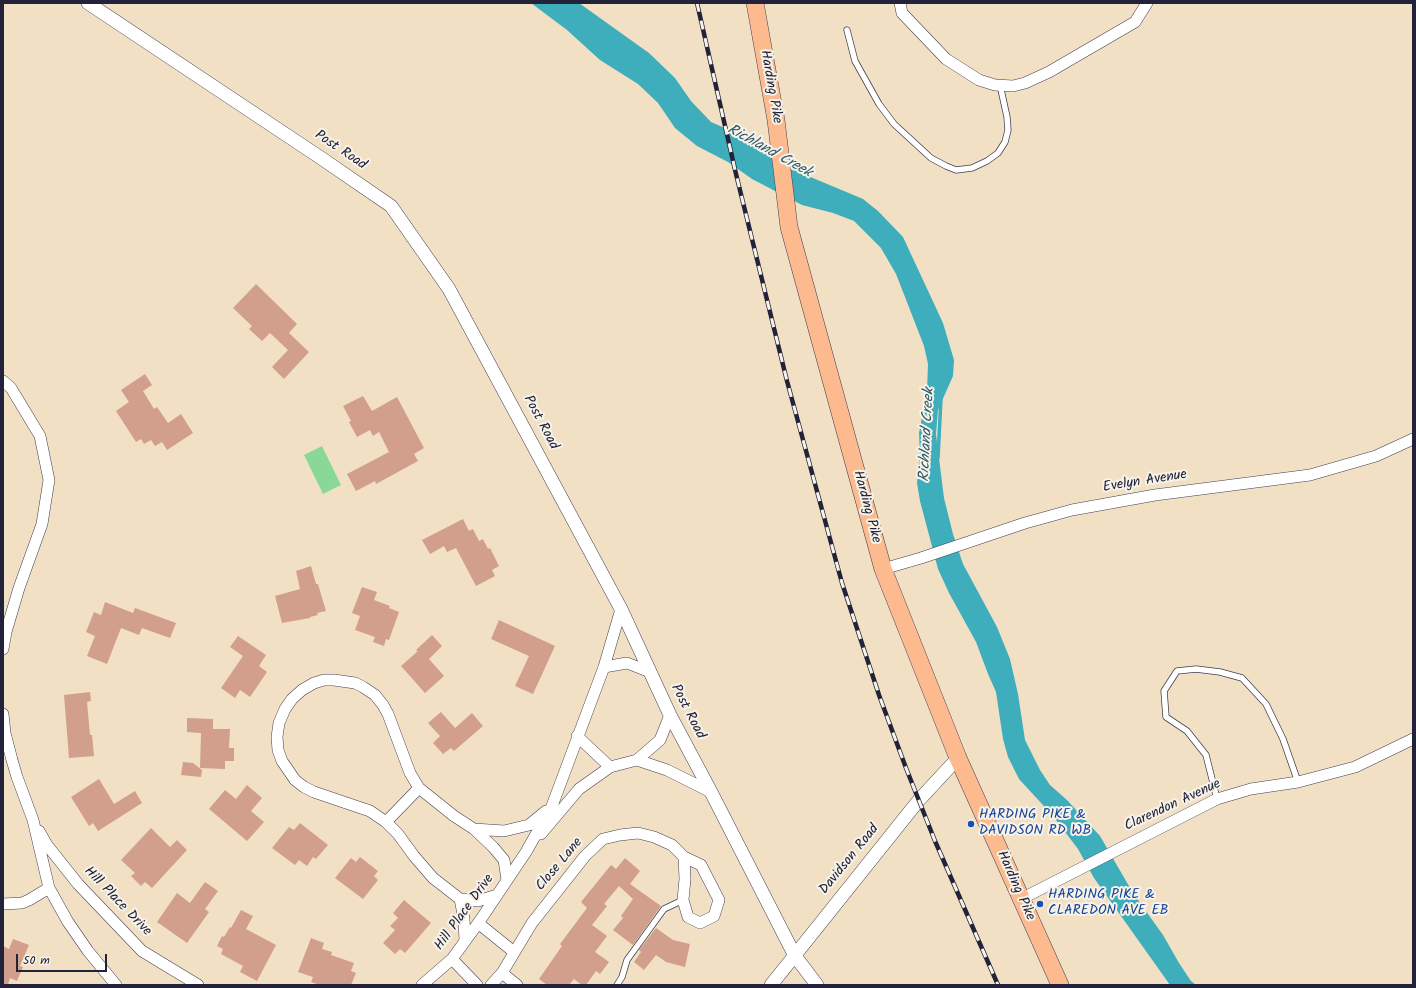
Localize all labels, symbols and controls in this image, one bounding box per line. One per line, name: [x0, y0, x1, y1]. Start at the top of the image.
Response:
street label: Harding Pike: [755, 49, 785, 125]
water label: Richland Creek: [724, 121, 814, 183]
street label: Post Road: [311, 128, 369, 174]
water label: Richland Creek: [917, 388, 939, 482]
street label: Post Road: [519, 393, 561, 453]
street label: Evelyn Avenue: [1102, 467, 1188, 497]
street label: Harding Pike: [848, 469, 884, 545]
street label: Post Road: [666, 682, 708, 742]
street label: Clarendon Avenue: [1122, 776, 1224, 836]
place label: HARDING PIKE & DAVIDSON RD WB: [979, 808, 1091, 840]
marker: HARDING PIKE & DAVIDSON RD WB: [966, 819, 976, 829]
street label: Davidson Road: [817, 822, 883, 898]
street label: Close Lane: [533, 835, 587, 895]
street label: Harding Pike: [992, 849, 1038, 923]
street label: Hill Place Drive: [80, 864, 154, 940]
street label: Hill Place Drive: [432, 872, 498, 954]
place label: HARDING PIKE & CLAREDON AVE EB: [1048, 888, 1168, 920]
marker: HARDING PIKE & CLAREDON AVE EB: [1035, 899, 1045, 909]
scale bar: [18, 946, 109, 972]
text: 50 m: [23, 951, 50, 970]

